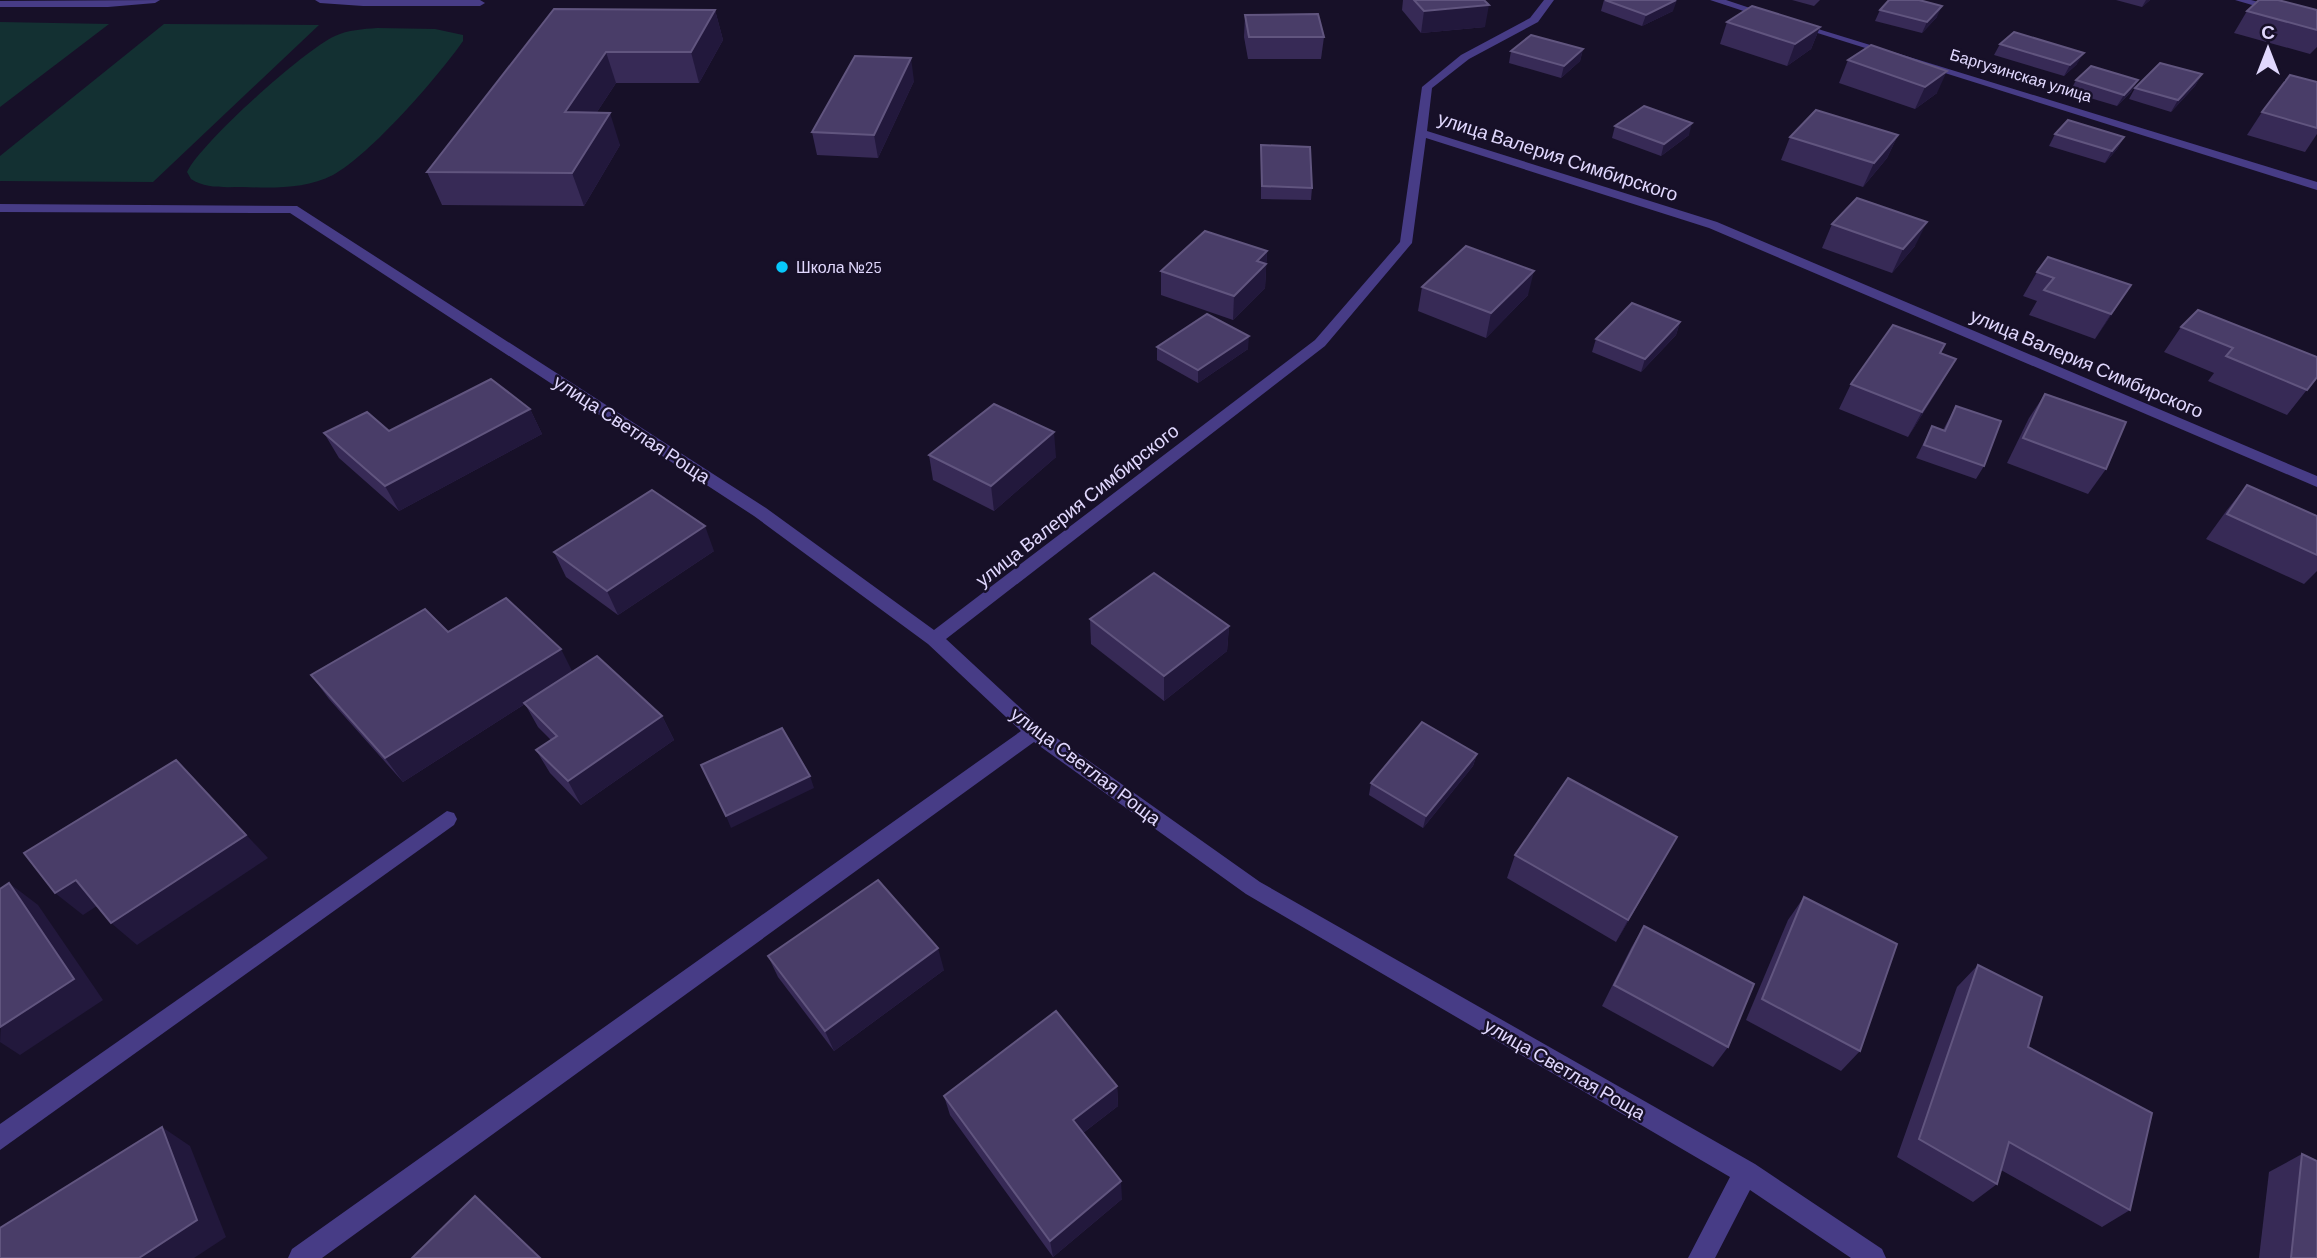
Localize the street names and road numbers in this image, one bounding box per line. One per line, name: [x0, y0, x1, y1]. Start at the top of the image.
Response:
street label: Баргузинская улица: [1948, 44, 2094, 105]
street label: улица Валерия Симбирского: [1435, 106, 1681, 205]
street label: улица Валерия Симбирского: [1967, 303, 2207, 422]
street label: улица Светлая Роща: [550, 369, 715, 488]
street label: улица Валерия Симбирского: [971, 418, 1183, 591]
street label: улица Светлая Роща: [1007, 702, 1166, 830]
street label: улица Светлая Роща: [1481, 1013, 1650, 1124]

